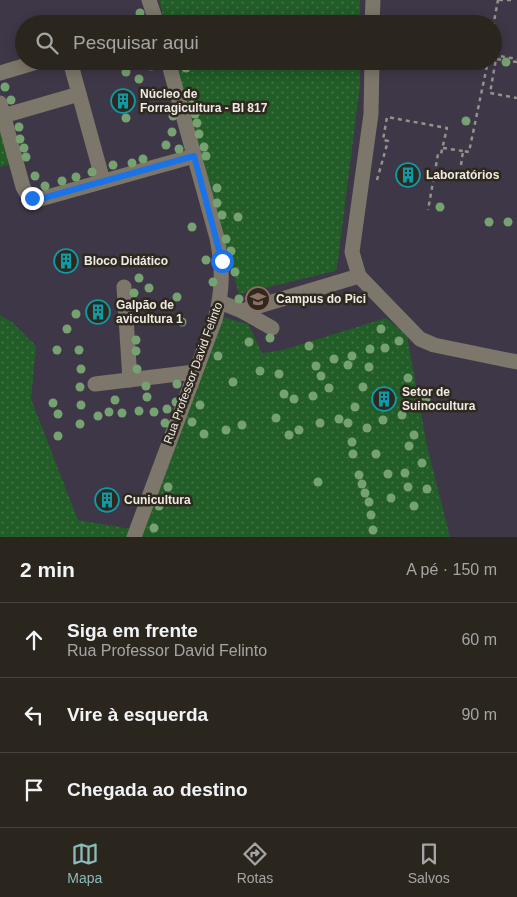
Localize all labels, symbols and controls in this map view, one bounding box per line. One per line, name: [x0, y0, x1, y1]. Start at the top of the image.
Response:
search box: [15, 15, 502, 70]
icon: search: [33, 29, 61, 57]
text: Pesquisar aqui: [73, 32, 199, 53]
place label: Núcleo de Forragicultura - Bl 817: [140, 87, 268, 115]
building icon: Núcleo de Forragicultura - Bl 817: [110, 88, 136, 114]
building icon: Laboratórios: [395, 162, 421, 188]
place label: Laboratórios: [426, 168, 500, 182]
route end: [21, 187, 44, 210]
building icon: Bloco Didático: [53, 248, 79, 274]
route start: [211, 250, 234, 273]
place label: Bloco Didático: [84, 254, 168, 268]
school or university icon: Campus do Pici: [245, 286, 271, 312]
place label: Campus do Pici: [276, 292, 366, 306]
place label: Galpão de avicultura 1: [116, 298, 183, 326]
building icon: Galpão de avicultura 1: [85, 299, 111, 325]
street label: Rua Professor David Felinto: [161, 300, 225, 446]
place label: Setor de Suinocultura: [402, 385, 476, 413]
building icon: Setor de Suinocultura: [371, 386, 397, 412]
building icon: Cunicultura: [94, 487, 120, 513]
place label: Cunicultura: [124, 493, 191, 507]
text: 2 min: [20, 558, 75, 581]
text: A pé · 150 m: [406, 561, 497, 578]
text: Siga em frente: [67, 620, 198, 641]
icon: ahead: [20, 626, 48, 654]
text: 60 m: [461, 631, 497, 648]
text: Rua Professor David Felinto: [67, 642, 267, 659]
icon: left: [20, 701, 48, 729]
text: Vire à esquerda: [67, 704, 208, 725]
text: 90 m: [461, 706, 497, 723]
icon: arrive: [20, 776, 48, 804]
text: Chegada ao destino: [67, 779, 248, 800]
tab: Mapa: [67, 840, 102, 886]
tab: Rotas: [237, 840, 273, 886]
tab: Salvos: [408, 840, 450, 886]

